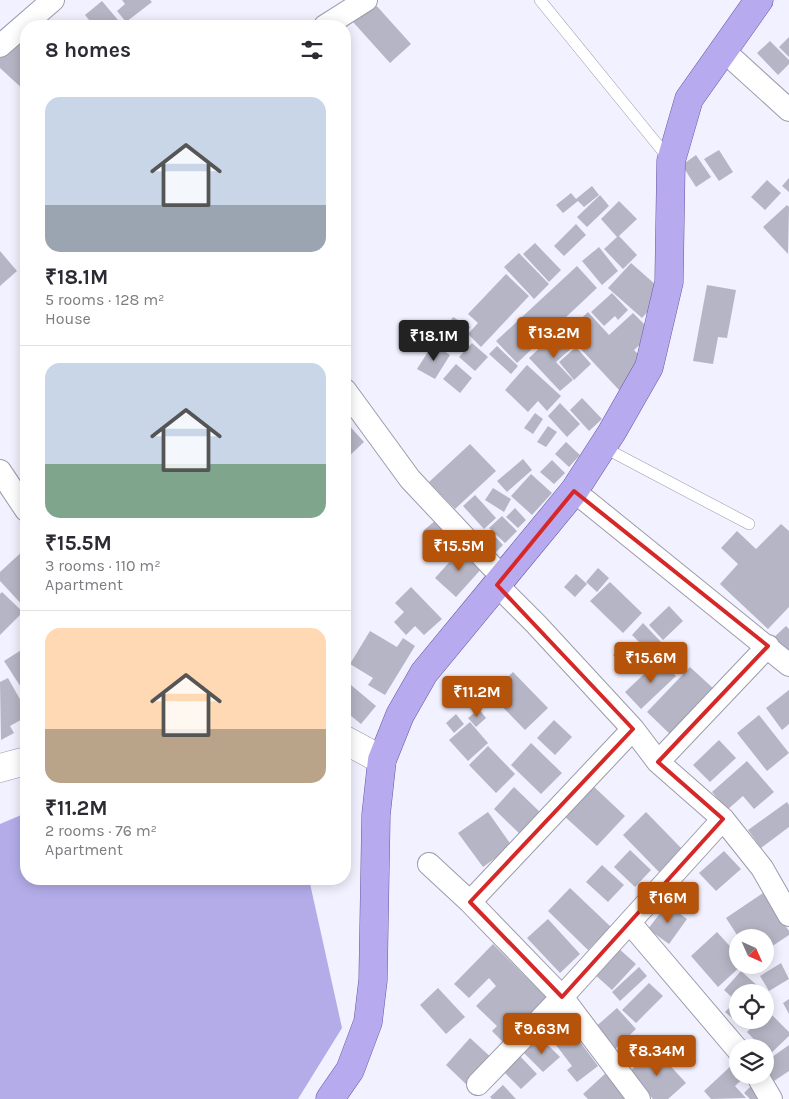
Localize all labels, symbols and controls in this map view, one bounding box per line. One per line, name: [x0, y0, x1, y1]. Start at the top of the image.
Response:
icon: filters: [298, 36, 326, 64]
text: 8 homes: [45, 38, 131, 62]
icon: home: [141, 130, 231, 220]
text: ₹18.1M: [45, 265, 108, 289]
text: 5 rooms · 128 m²: [45, 290, 165, 309]
text: House: [45, 309, 91, 328]
pin: ₹13.2M: [513, 316, 595, 359]
pin: ₹18.1M: [393, 320, 475, 362]
text: ₹13.2M: [528, 323, 580, 342]
text: ₹18.1M: [410, 326, 458, 345]
icon: home: [141, 395, 231, 485]
pin: ₹15.5M: [418, 530, 500, 572]
text: ₹15.5M: [45, 531, 112, 555]
text: ₹15.5M: [434, 536, 484, 555]
text: 3 rooms · 110 m²: [45, 556, 161, 575]
text: Apartment: [45, 575, 123, 594]
pin: ₹15.6M: [610, 642, 692, 684]
text: ₹15.6M: [625, 648, 677, 667]
icon: home: [141, 660, 231, 750]
pin: ₹11.2M: [436, 676, 518, 718]
text: ₹11.2M: [453, 682, 501, 701]
text: ₹11.2M: [45, 796, 108, 820]
text: 2 rooms · 76 m²: [45, 821, 157, 840]
text: Apartment: [45, 840, 123, 859]
pin: ₹16M: [638, 882, 698, 924]
text: ₹16M: [649, 888, 687, 907]
north arrow: [729, 929, 774, 974]
map controls: [729, 929, 774, 1084]
button: locate: [729, 984, 774, 1029]
pin: ₹9.63M: [501, 1012, 583, 1055]
text: ₹9.63M: [514, 1019, 570, 1038]
pin: ₹8.34M: [616, 1034, 698, 1077]
button: layers: [729, 1039, 774, 1084]
text: ₹8.34M: [629, 1041, 685, 1060]

